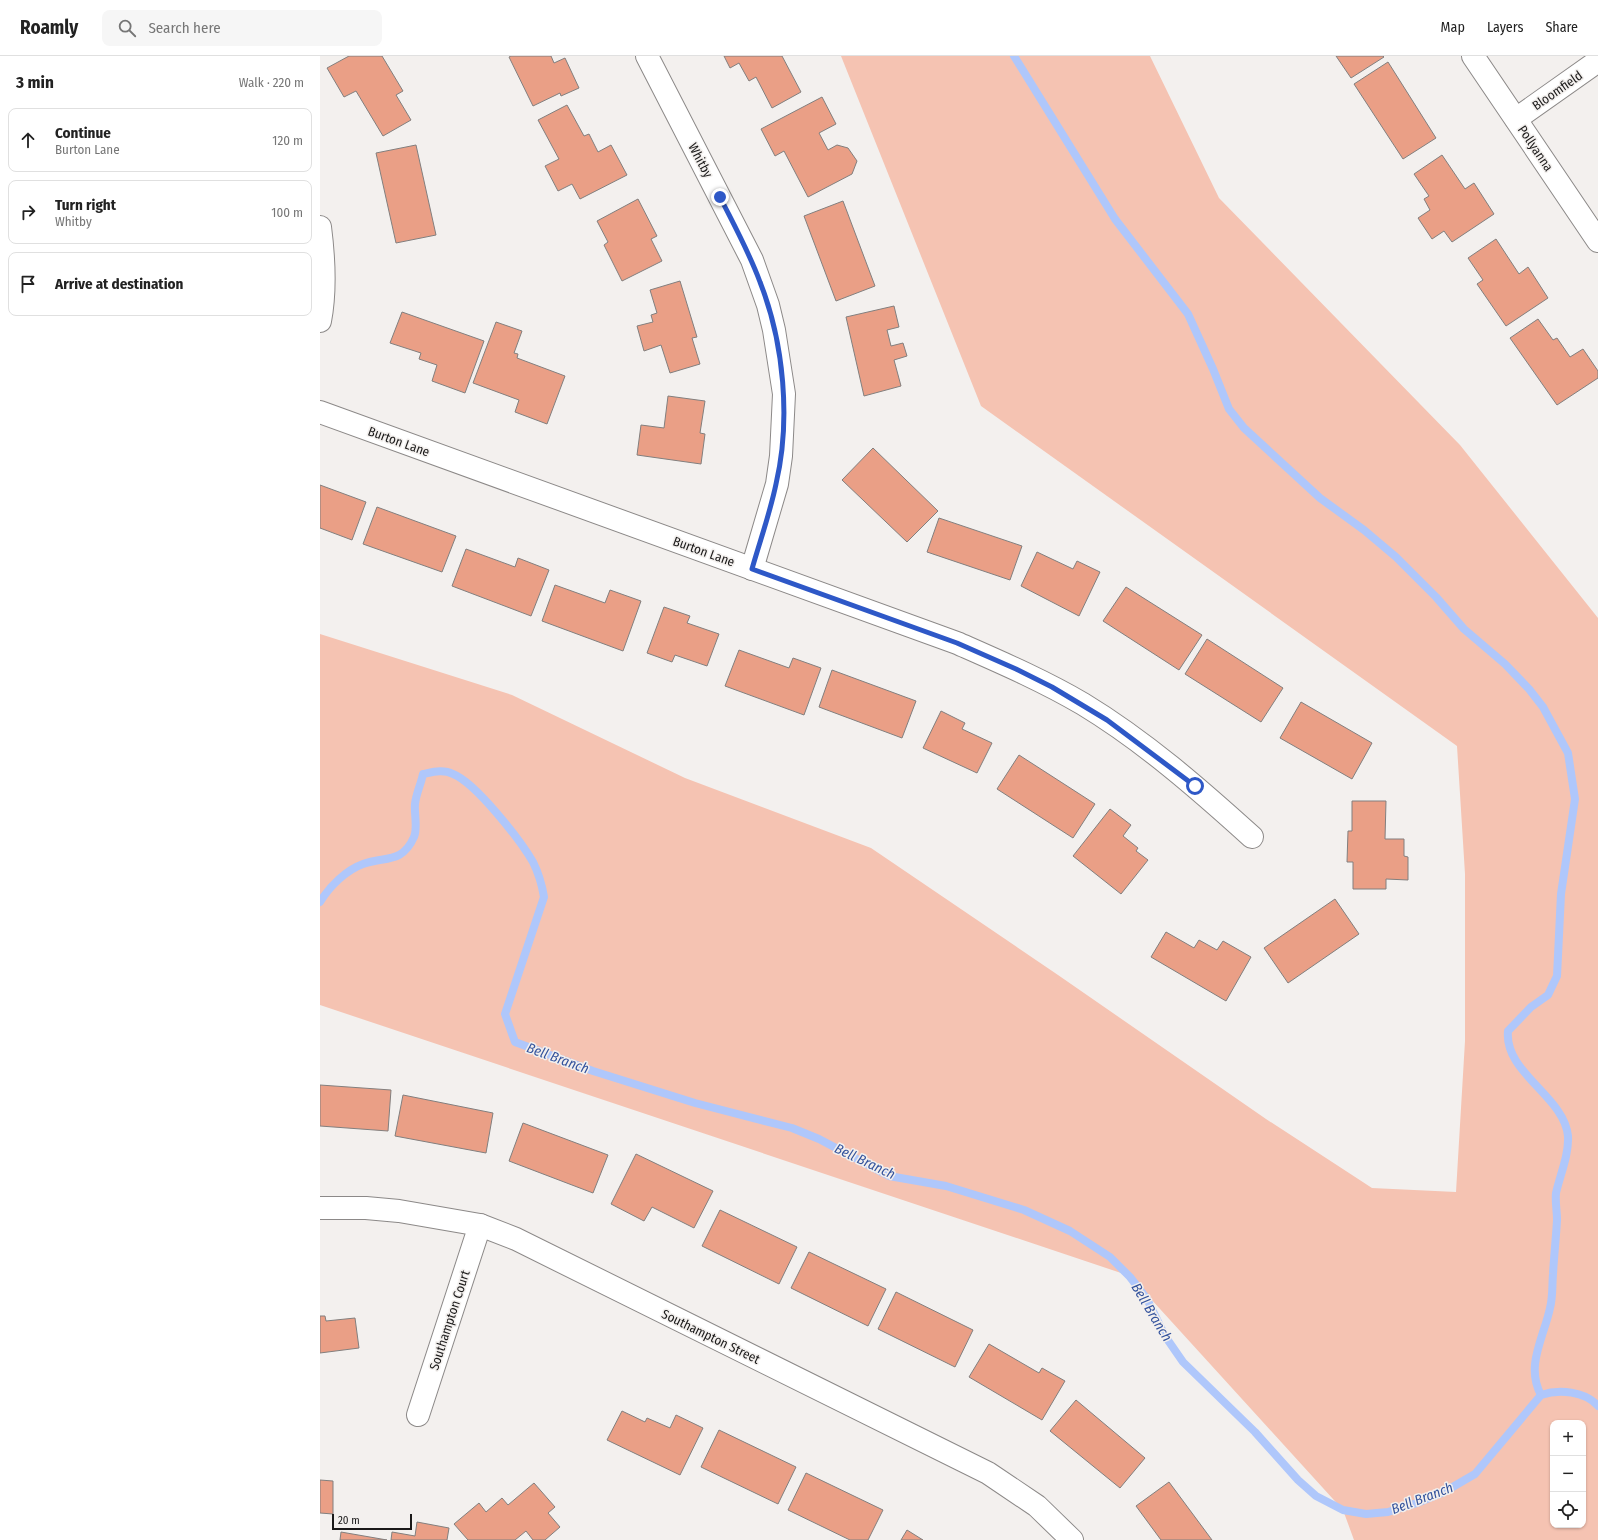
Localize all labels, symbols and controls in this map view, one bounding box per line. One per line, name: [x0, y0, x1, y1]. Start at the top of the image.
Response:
search box: [102, 10, 382, 46]
text: Roamly: [20, 16, 78, 39]
icon: search: [116, 17, 138, 39]
text: Search here: [148, 19, 221, 37]
text: Map: [1441, 19, 1465, 36]
text: Layers: [1487, 19, 1523, 36]
text: Share: [1545, 19, 1578, 36]
street label: Bloomfield: [1529, 68, 1585, 113]
text: 3 min: [16, 72, 54, 93]
text: Walk · 220 m: [239, 75, 304, 90]
street label: Pollyanna: [1515, 123, 1556, 174]
text: Continue: [55, 124, 111, 142]
icon: ahead: [17, 129, 39, 151]
text: 120 m: [272, 133, 303, 148]
street label: Whitby: [685, 140, 716, 180]
text: Burton Lane: [55, 142, 120, 157]
route end: [711, 188, 729, 206]
text: Turn right: [55, 196, 116, 214]
icon: right: [17, 201, 39, 223]
text: 100 m: [271, 205, 303, 220]
text: Whitby: [55, 214, 92, 229]
icon: arrive: [17, 273, 39, 295]
text: Arrive at destination: [55, 275, 183, 293]
street label: Burton Lane: [366, 423, 432, 460]
street label: Burton Lane: [671, 533, 737, 570]
route start: [1186, 777, 1204, 795]
water label: Bell Branch: [524, 1039, 591, 1078]
water label: Bell Branch: [832, 1140, 898, 1183]
street label: Southampton Court: [426, 1268, 473, 1372]
water label: Bell Branch: [1128, 1280, 1176, 1344]
street label: Southampton Street: [659, 1306, 763, 1367]
map controls: [1550, 1420, 1586, 1528]
button: +: [1550, 1420, 1586, 1456]
button: −: [1550, 1456, 1586, 1492]
water label: Bell Branch: [1389, 1479, 1456, 1518]
button: locate: [1550, 1492, 1586, 1528]
scale bar: [332, 1512, 412, 1531]
text: 20 m: [338, 1514, 360, 1527]

